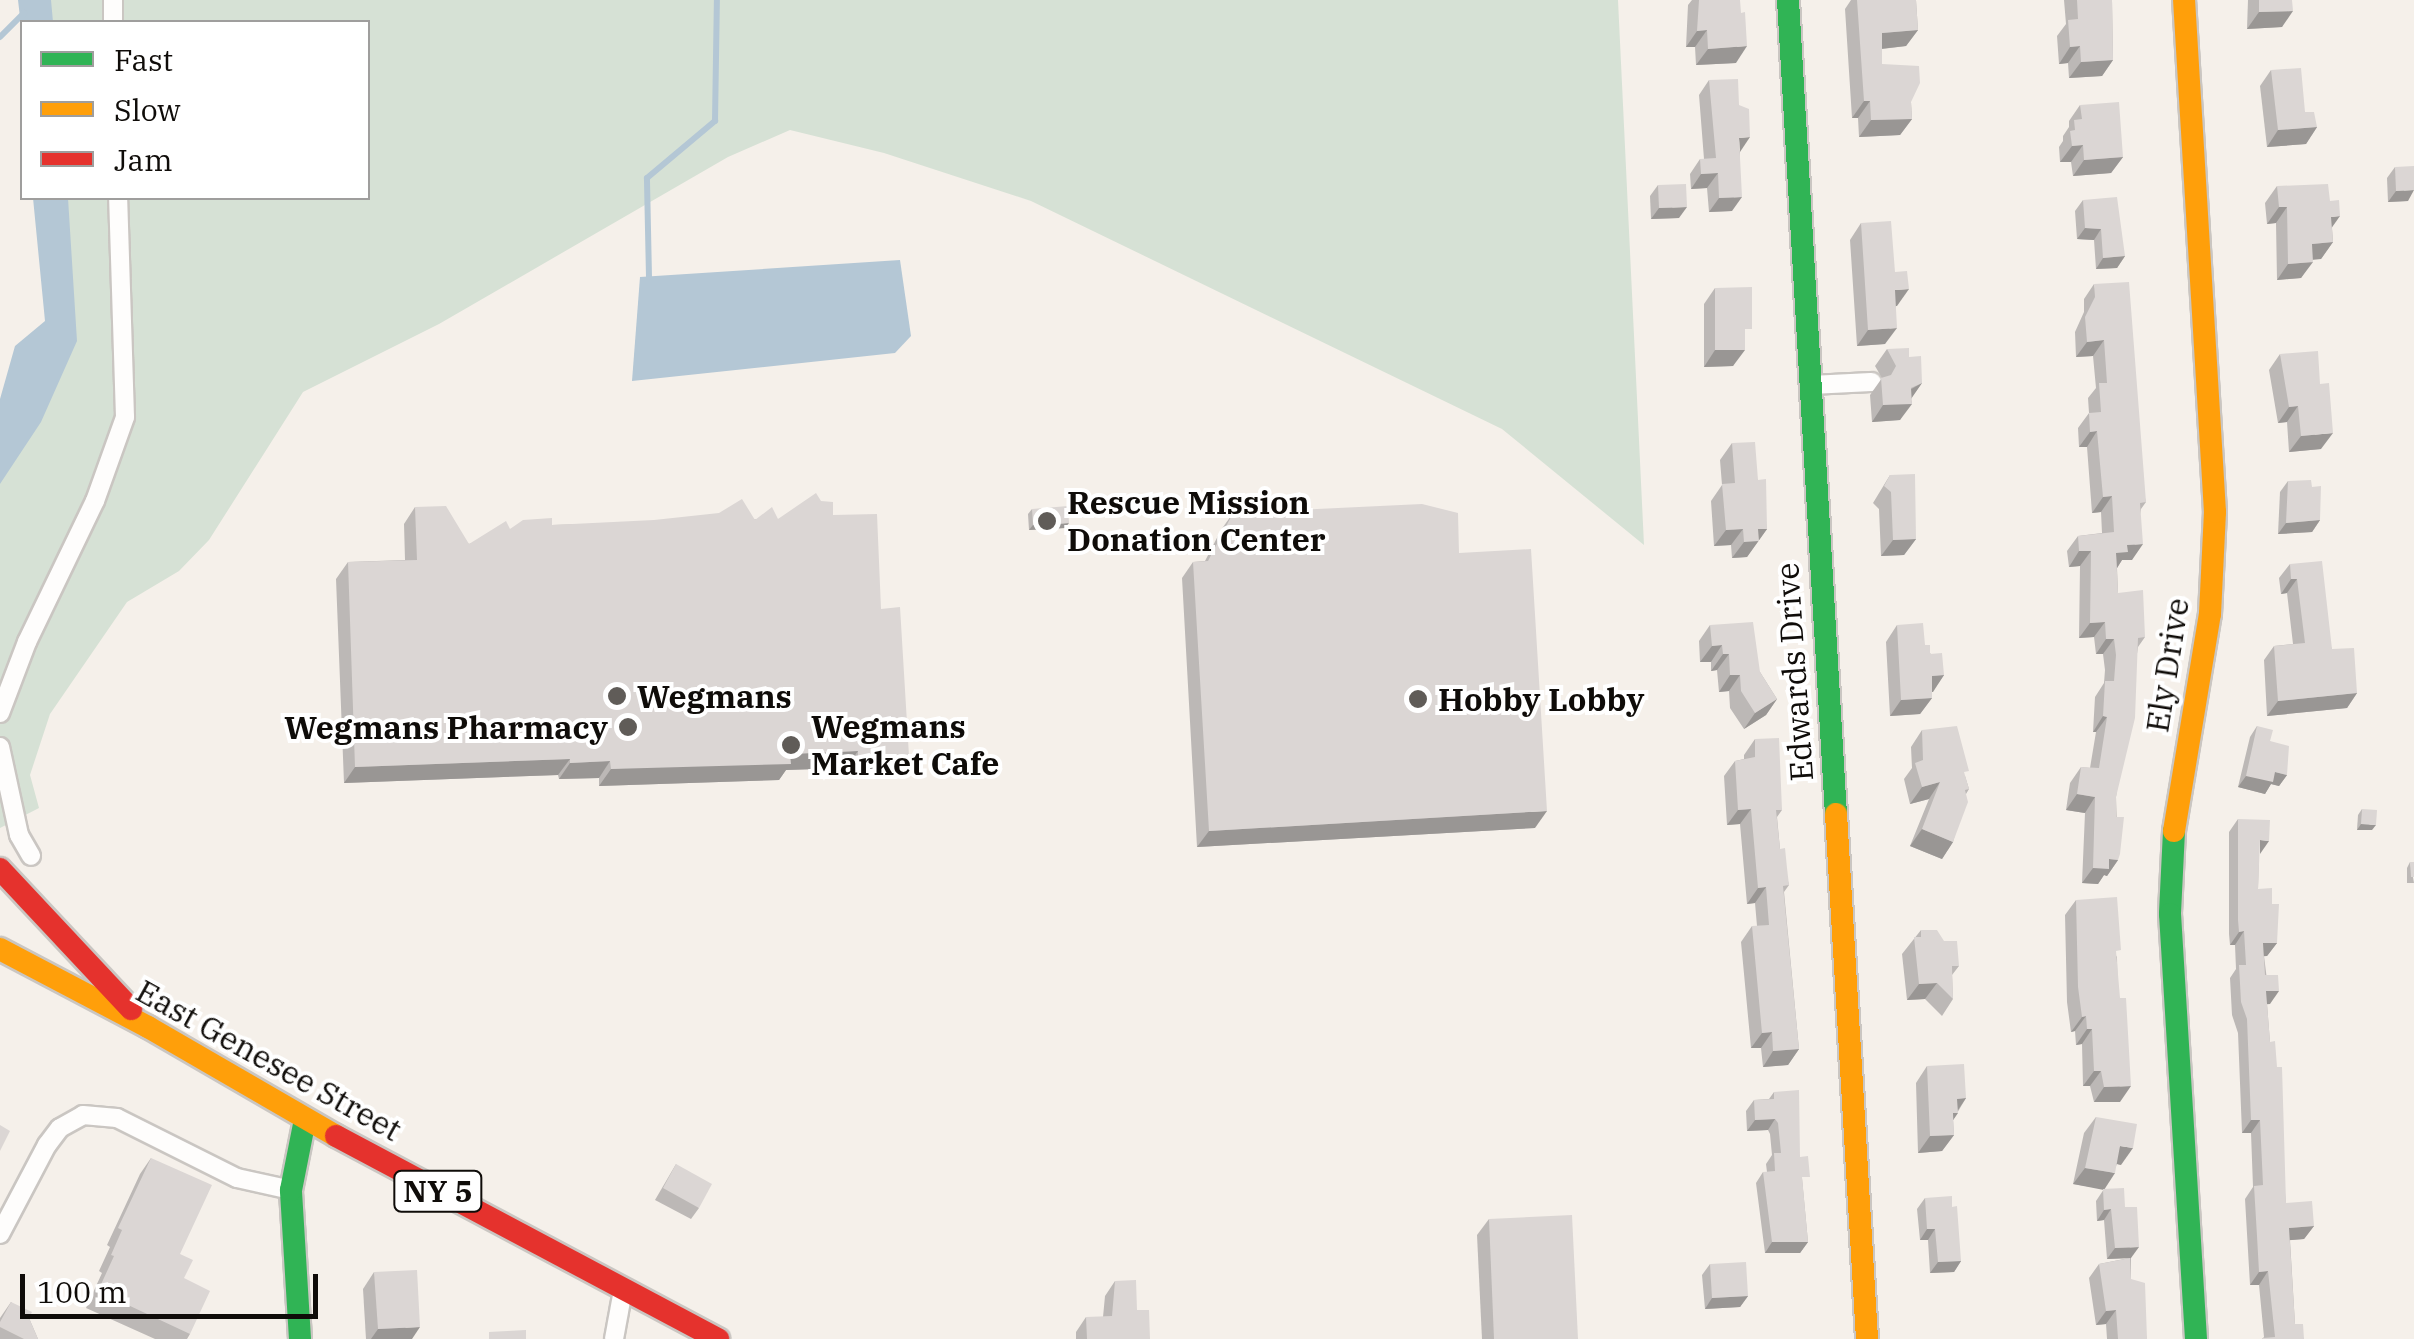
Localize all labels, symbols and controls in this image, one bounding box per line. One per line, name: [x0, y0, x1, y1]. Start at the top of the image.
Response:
legend: [20, 20, 370, 200]
text: Fast: [114, 40, 173, 79]
text: Slow: [114, 90, 181, 129]
text: Jam: [114, 140, 173, 179]
place label: Rescue Mission Donation Center: [1067, 484, 1326, 559]
marker: Rescue Mission Donation Center: [1036, 510, 1058, 532]
street label: Edwards Drive: [1767, 561, 1821, 783]
street label: Ely Drive: [2137, 595, 2197, 735]
place label: Wegmans: [637, 677, 792, 715]
place label: Hobby Lobby: [1438, 680, 1644, 718]
marker: Wegmans: [606, 685, 628, 707]
marker: Hobby Lobby: [1407, 688, 1429, 710]
place label: Wegmans Pharmacy: [284, 708, 608, 746]
place label: Wegmans Market Cafe: [811, 708, 999, 783]
marker: Wegmans Pharmacy: [617, 716, 639, 738]
marker: Wegmans Market Cafe: [780, 734, 802, 756]
street label: East Genesee Street: [130, 971, 408, 1149]
road number: NY 5: [393, 1166, 483, 1216]
scale bar: [25, 1254, 322, 1316]
text: 100 m: [37, 1272, 127, 1311]

